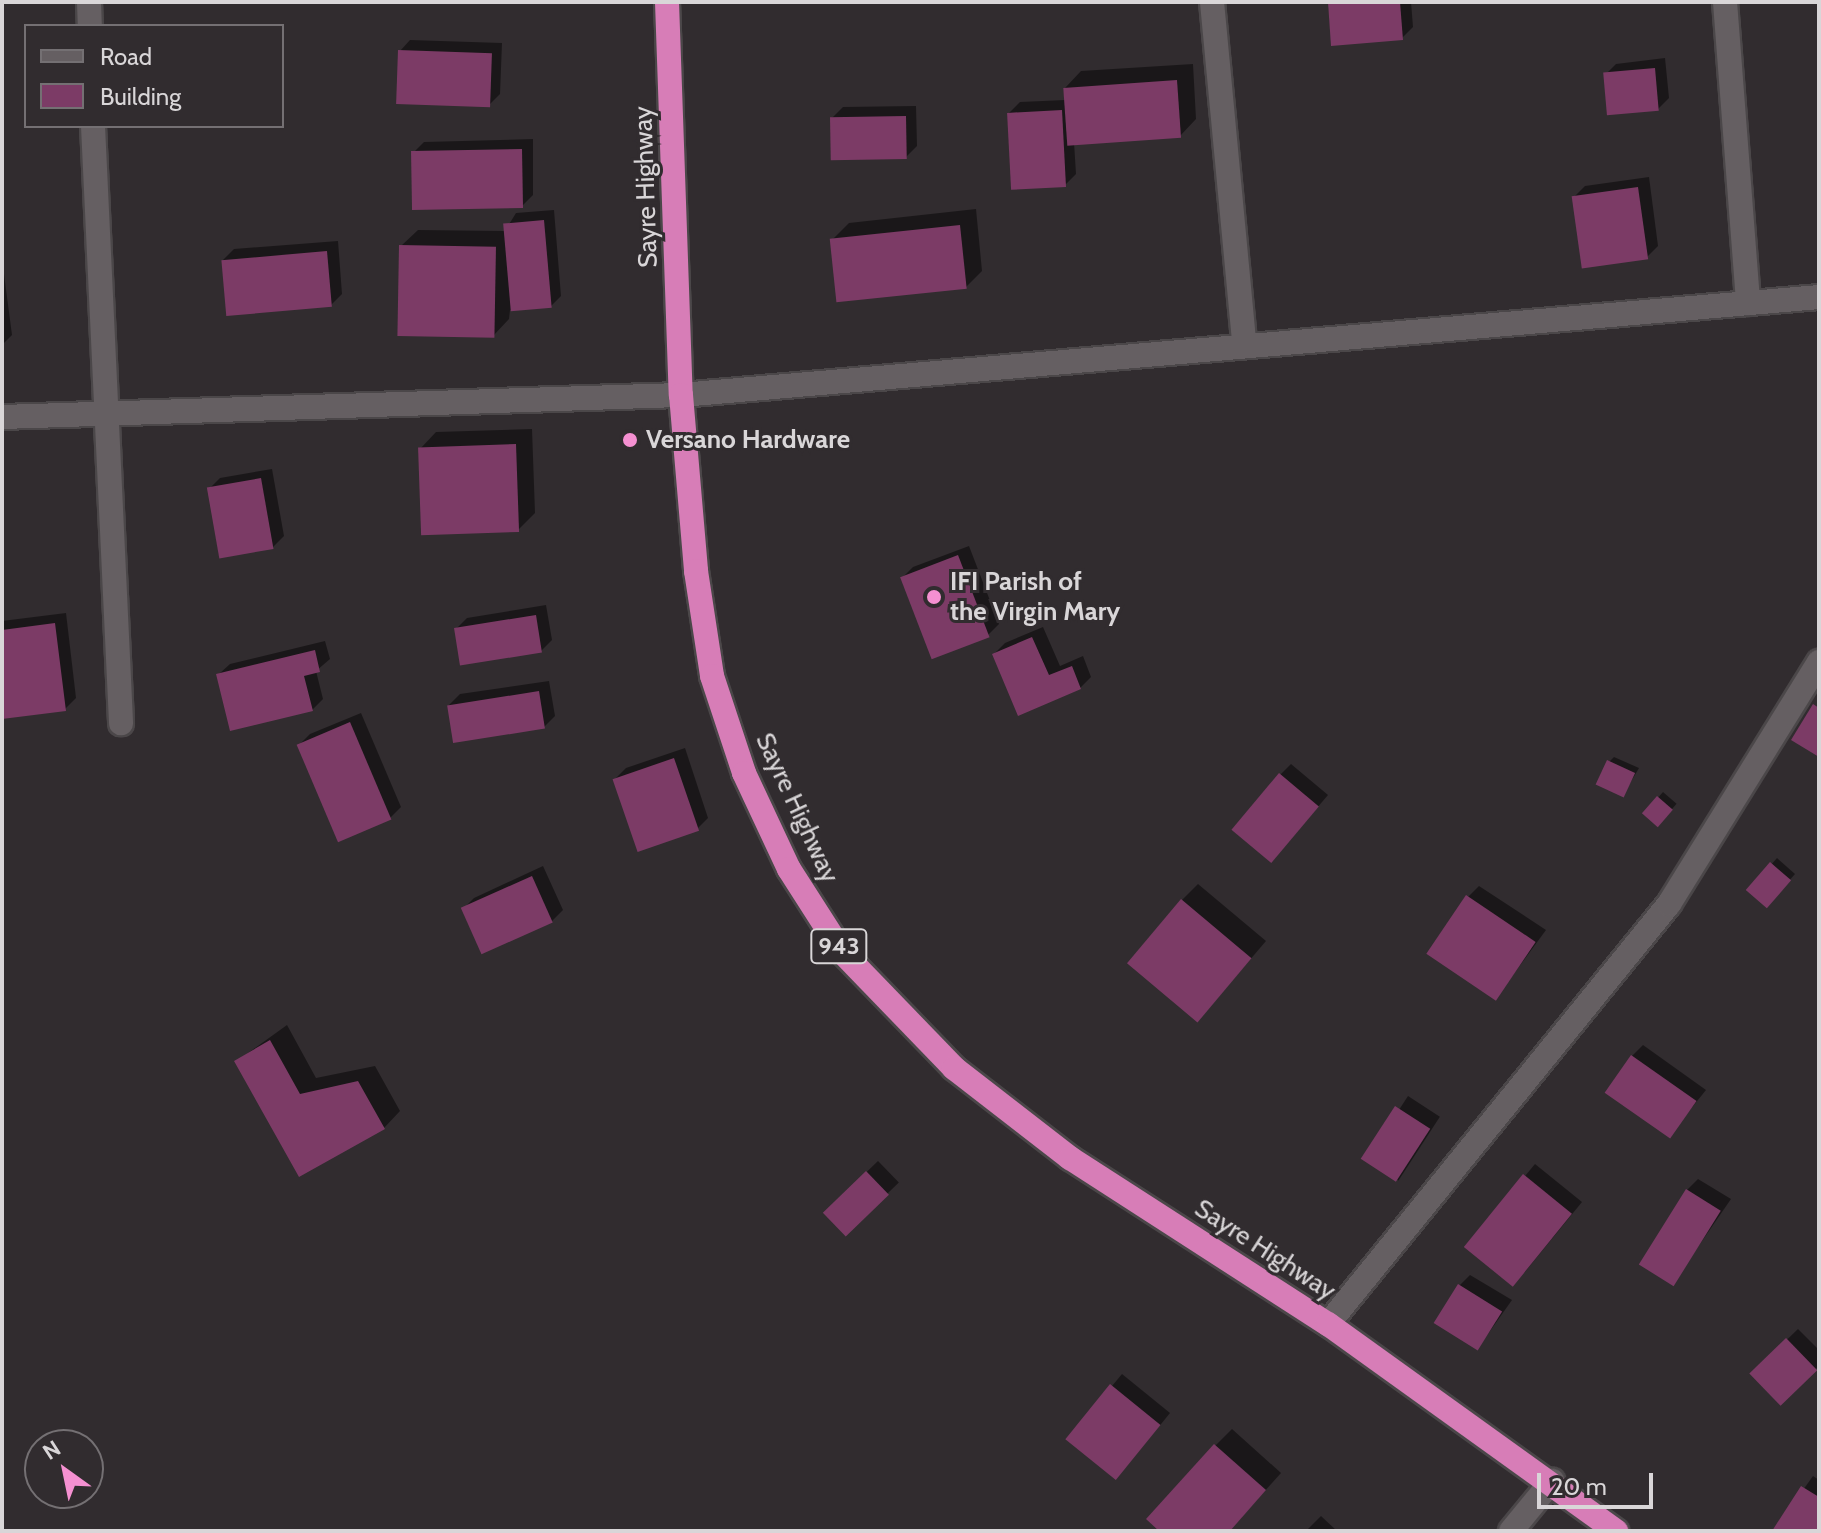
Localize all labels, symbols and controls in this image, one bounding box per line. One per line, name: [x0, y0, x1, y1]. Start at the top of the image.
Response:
legend: [24, 24, 284, 128]
text: Road: [100, 42, 152, 71]
text: Building: [100, 82, 181, 111]
street label: Sayre Highway: [628, 106, 664, 268]
place label: Versano Hardware: [646, 424, 850, 456]
marker: Versano Hardware: [621, 431, 639, 449]
place label: IFI Parish of the Virgin Mary: [950, 566, 1120, 628]
marker: IFI Parish of the Virgin Mary: [925, 588, 943, 606]
street label: Sayre Highway: [749, 728, 845, 888]
road number: 943: [809, 926, 869, 966]
street label: Sayre Highway: [1189, 1193, 1341, 1307]
north arrow: [24, 1429, 104, 1509]
text: N: [38, 1435, 66, 1466]
scale bar: [1541, 1457, 1657, 1507]
text: 20 m: [1551, 1472, 1607, 1501]

